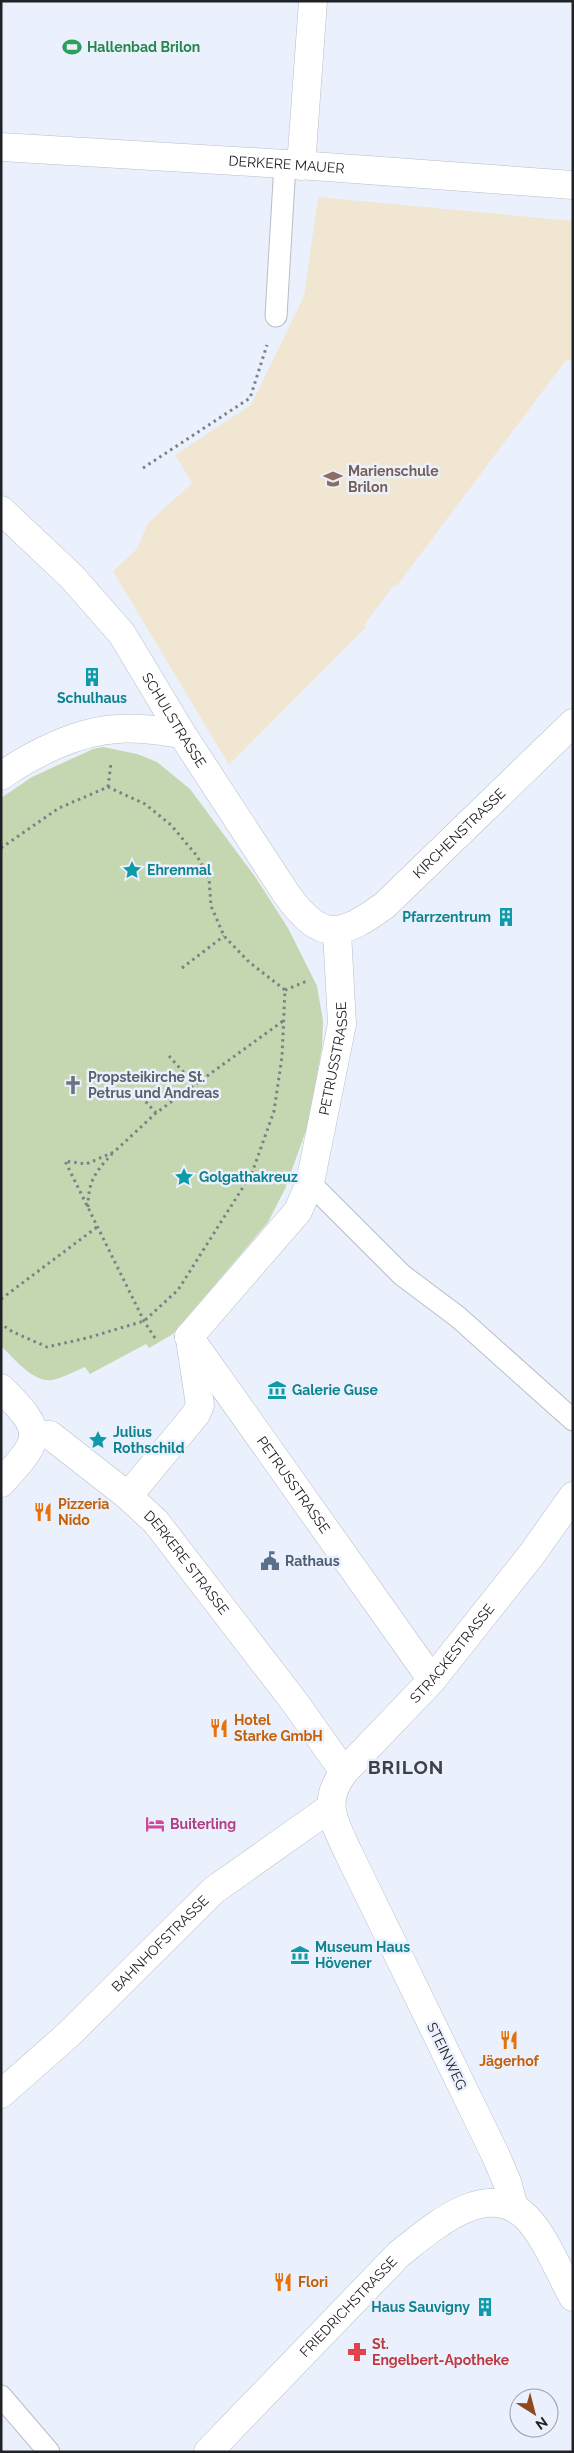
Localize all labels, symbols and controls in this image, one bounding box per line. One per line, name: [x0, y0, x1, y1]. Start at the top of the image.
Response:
sports icon: Hallenbad Brilon: [61, 36, 83, 58]
place label: Hallenbad Brilon: [87, 39, 200, 55]
street label: DERKERE MAUER: [228, 153, 345, 176]
place label: Marienschule Brilon: [348, 463, 439, 495]
school or university icon: Marienschule Brilon: [322, 468, 344, 490]
building icon: Schulhaus: [81, 666, 103, 688]
street label: SCHULSTRASSE: [139, 670, 209, 770]
place label: Schulhaus: [57, 690, 127, 706]
street label: KIRCHENSTRASSE: [410, 785, 509, 881]
place icon: Ehrenmal: [121, 859, 143, 881]
place label: Ehrenmal: [147, 862, 212, 878]
building icon: Pfarrzentrum: [495, 906, 517, 928]
place label: Pfarrzentrum: [402, 909, 491, 925]
street label: PETRUSSTRASSE: [316, 1001, 350, 1117]
place label: Propsteikirche St. Petrus und Andreas: [88, 1069, 219, 1101]
church icon: Propsteikirche St. Petrus und Andreas: [62, 1074, 84, 1096]
place icon: Golgathakreuz: [173, 1166, 195, 1188]
place label: Golgathakreuz: [199, 1169, 298, 1185]
museum icon: Galerie Guse: [266, 1379, 288, 1401]
place label: Galerie Guse: [292, 1382, 378, 1398]
place label: Julius Rothschild: [113, 1424, 185, 1456]
place icon: Julius Rothschild: [87, 1429, 109, 1451]
street label: PETRUSSTRASSE: [254, 1433, 333, 1536]
place label: Pizzeria Nido: [58, 1496, 109, 1528]
restaurant icon: Pizzeria Nido: [32, 1501, 54, 1523]
street label: DERKERE STRASSE: [141, 1507, 232, 1618]
public building icon: Rathaus: [259, 1550, 281, 1572]
place label: Rathaus: [285, 1553, 340, 1569]
street label: STRACKESTRASSE: [407, 1601, 497, 1706]
place label: Hotel Starke GmbH: [234, 1712, 323, 1744]
restaurant icon: Hotel Starke GmbH: [208, 1717, 230, 1739]
district label: BRILON: [368, 1756, 444, 1778]
hotel icon: Buiterling: [144, 1813, 166, 1835]
place label: Buiterling: [170, 1816, 236, 1832]
street label: BAHNHOFSTRASSE: [108, 1892, 212, 1995]
place label: Museum Haus Hövener: [315, 1939, 410, 1971]
museum icon: Museum Haus Hövener: [289, 1944, 311, 1966]
street label: STEINWEG: [424, 2020, 470, 2092]
restaurant icon: Jägerhof: [498, 2029, 520, 2051]
place label: Jägerhof: [479, 2053, 540, 2069]
street label: FRIEDRICHSTRASSE: [296, 2253, 400, 2360]
restaurant icon: Flori: [272, 2271, 294, 2293]
place label: Flori: [298, 2274, 328, 2290]
building icon: Haus Sauvigny: [474, 2296, 496, 2318]
place label: Haus Sauvigny: [371, 2299, 470, 2315]
place label: St. Engelbert-Apotheke: [372, 2336, 510, 2368]
pharmacy icon: St. Engelbert-Apotheke: [346, 2341, 368, 2363]
north arrow: [509, 2388, 559, 2438]
text: N: [533, 2414, 551, 2433]

